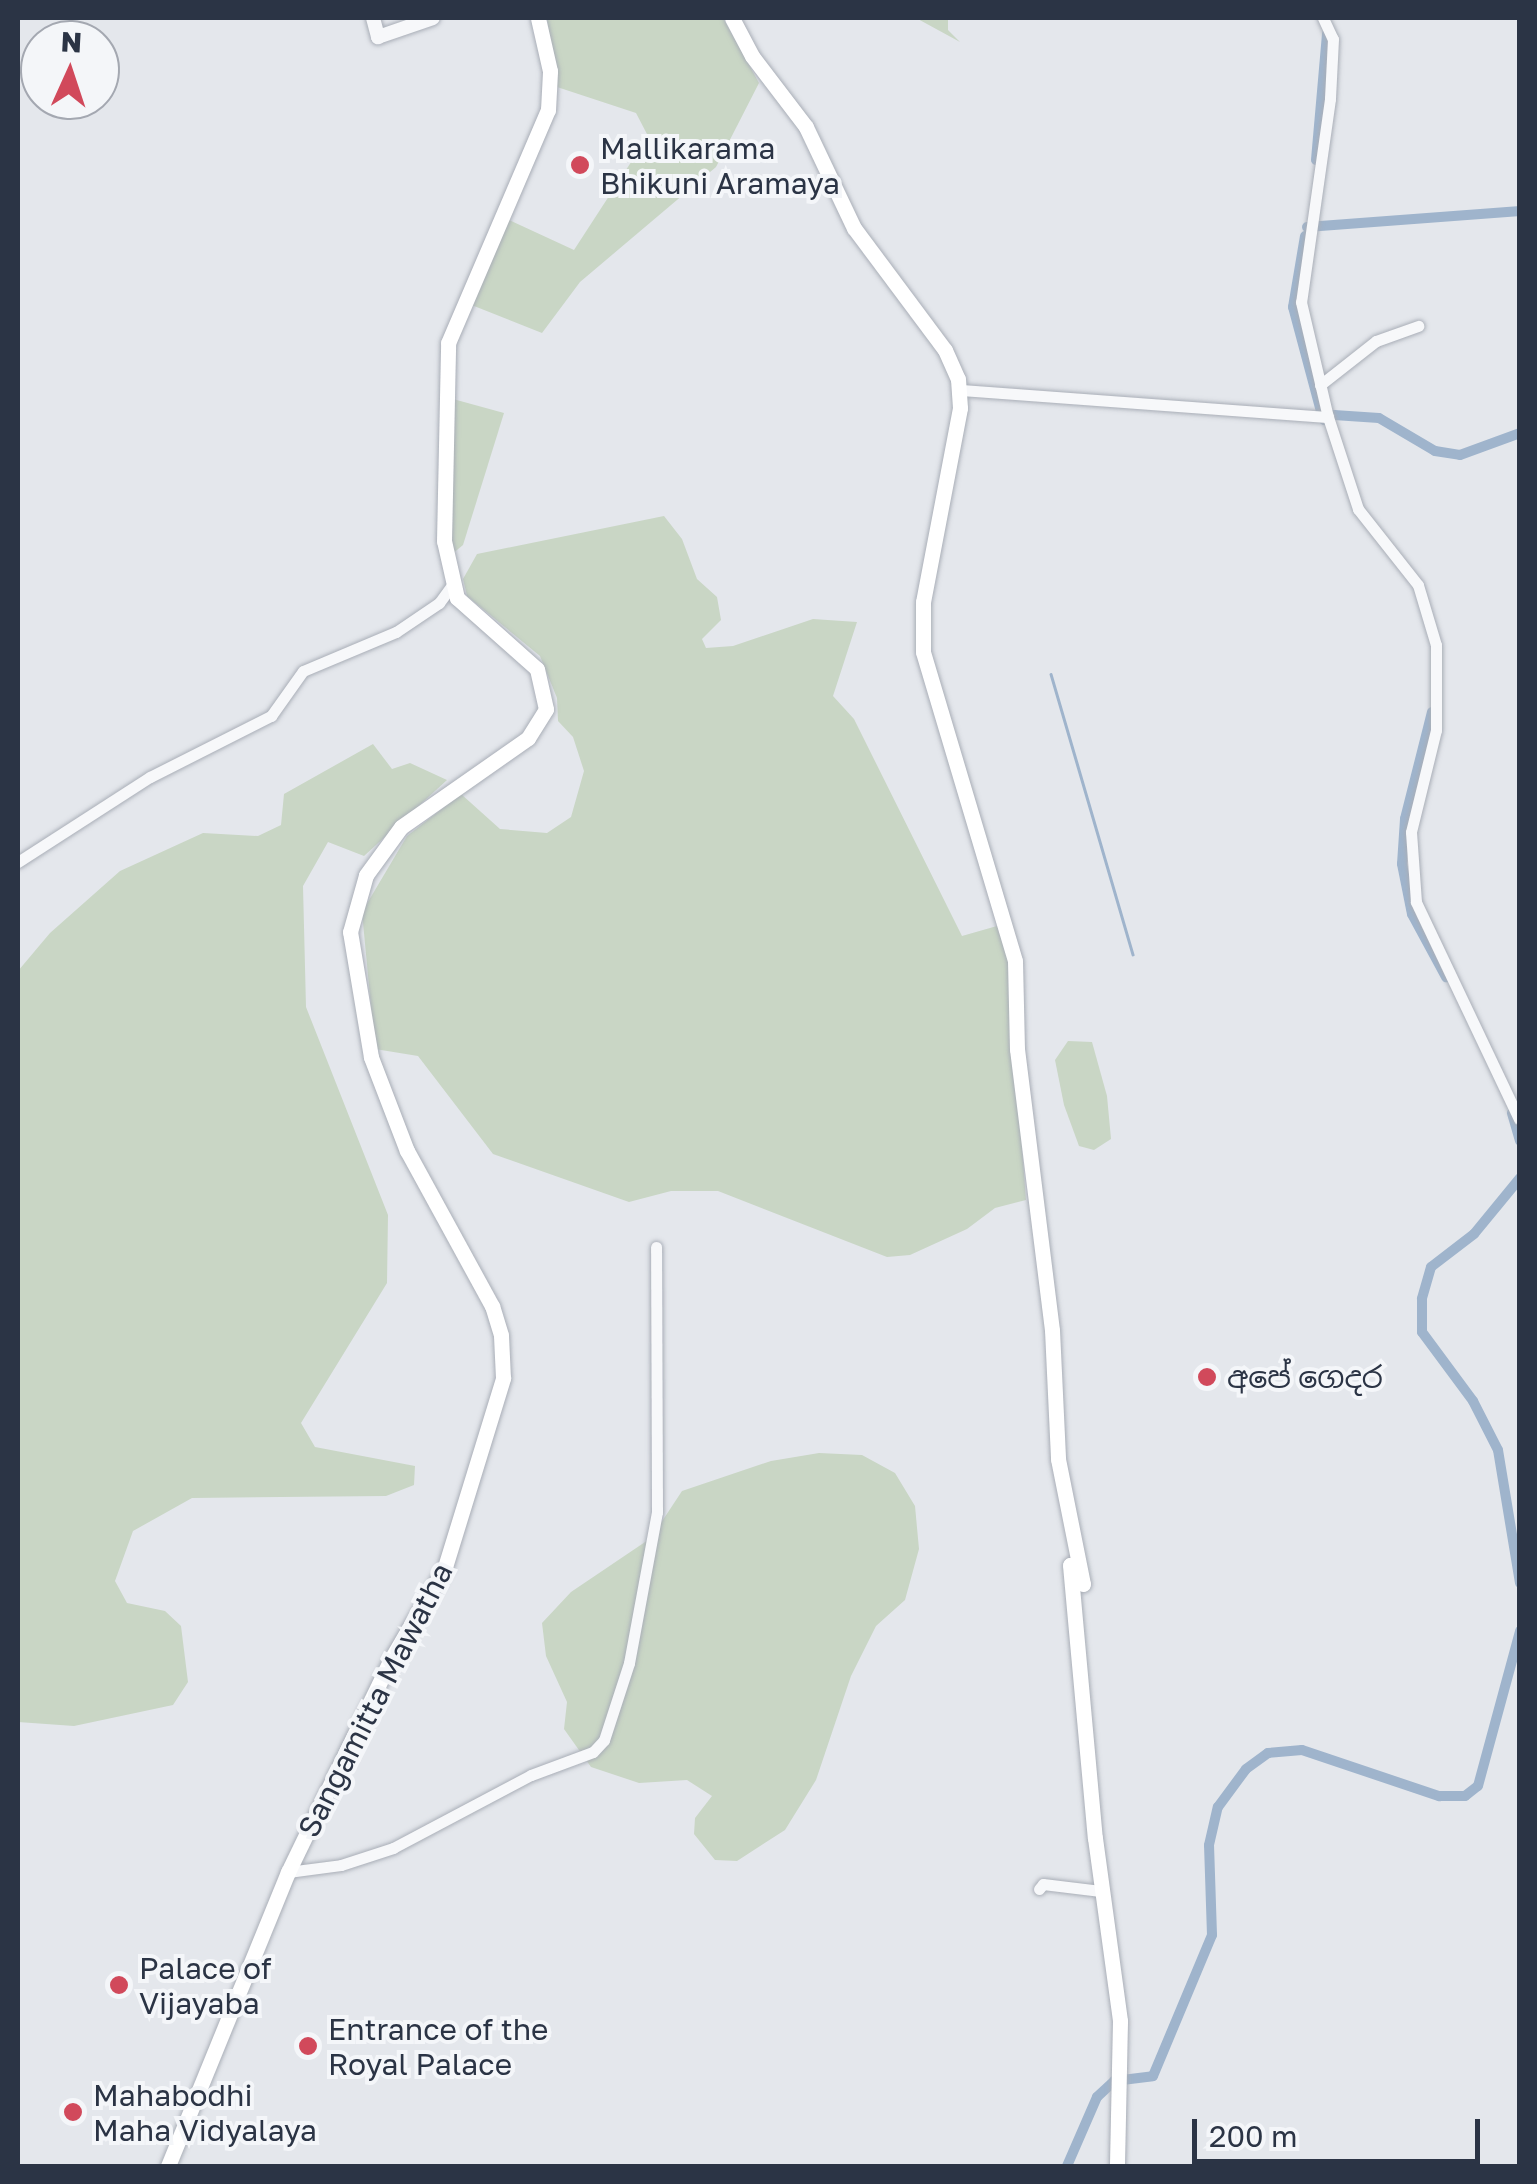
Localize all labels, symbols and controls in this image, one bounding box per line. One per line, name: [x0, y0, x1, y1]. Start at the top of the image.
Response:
north arrow: [20, 20, 120, 120]
text: N: [60, 25, 83, 59]
place label: Mallikarama Bhikuni Aramaya: [600, 130, 840, 200]
marker: Mallikarama Bhikuni Aramaya: [569, 154, 591, 176]
place label: අපේ ගෙදර: [1227, 1359, 1383, 1395]
marker: අපේ ගෙදර: [1196, 1366, 1218, 1388]
street label: Sangamitta Mawatha: [290, 1557, 460, 1843]
place label: Palace of Vijayaba: [139, 1950, 272, 2020]
marker: Palace of Vijayaba: [108, 1974, 130, 1996]
place label: Entrance of the Royal Palace: [328, 2011, 548, 2082]
marker: Entrance of the Royal Palace: [297, 2035, 319, 2057]
place label: Mahabodhi Maha Vidyalaya: [93, 2077, 317, 2148]
scale bar: [1197, 2099, 1484, 2161]
marker: Mahabodhi Maha Vidyalaya: [62, 2101, 84, 2123]
text: 200 m: [1209, 2118, 1298, 2154]

